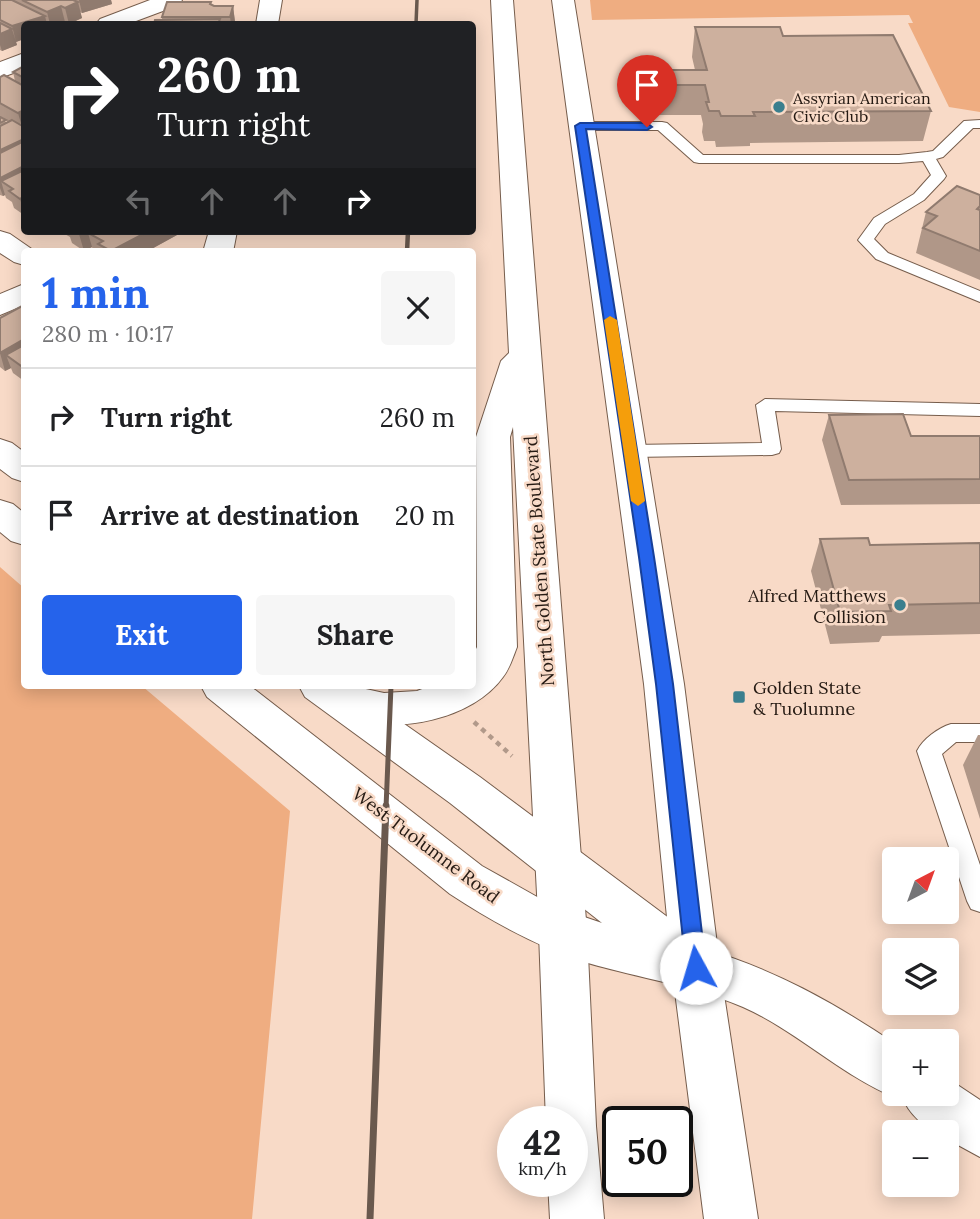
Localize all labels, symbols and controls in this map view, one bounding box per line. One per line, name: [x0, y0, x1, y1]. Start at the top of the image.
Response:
text: 260 m: [157, 43, 300, 105]
icon: right: [42, 49, 133, 140]
pin: [617, 55, 677, 127]
icon: arrive: [628, 66, 666, 104]
place label: Assyrian American Civic Club: [792, 88, 931, 126]
marker: Assyrian American Civic Club: [771, 99, 787, 115]
text: Turn right: [157, 104, 310, 145]
icon: left: [120, 182, 158, 220]
icon: ahead: [193, 182, 231, 220]
icon: ahead: [266, 182, 304, 220]
icon: right: [339, 182, 377, 220]
text: 1 min: [42, 266, 149, 320]
button: close: [381, 271, 455, 345]
text: 280 m · 10:17: [42, 319, 173, 348]
icon: right: [42, 398, 80, 436]
text: Turn right: [101, 401, 232, 434]
text: 260 m: [380, 401, 455, 434]
street label: North Golden State Boulevard: [519, 435, 559, 687]
icon: arrive: [42, 496, 80, 534]
text: Arrive at destination: [101, 499, 359, 532]
text: 20 m: [395, 499, 455, 532]
place label: Alfred Matthews Collision: [747, 584, 886, 628]
button: Exit: [42, 595, 242, 675]
button: Share: [256, 595, 455, 675]
marker: Alfred Matthews Collision: [892, 597, 908, 613]
place label: Golden State & Tuolumne: [753, 676, 862, 720]
marker: Golden State & Tuolumne: [731, 689, 747, 705]
street label: West Tuolumne Road: [348, 782, 504, 908]
north arrow: [882, 847, 959, 924]
map controls: [882, 847, 959, 1197]
position arrow: [659, 931, 733, 1005]
button: layers: [882, 938, 959, 1015]
button: +: [882, 1029, 959, 1106]
speed limit sign: 50: [602, 1106, 693, 1197]
text: 42: [524, 1120, 561, 1165]
button: −: [882, 1120, 959, 1197]
text: km/h: [518, 1157, 567, 1180]

